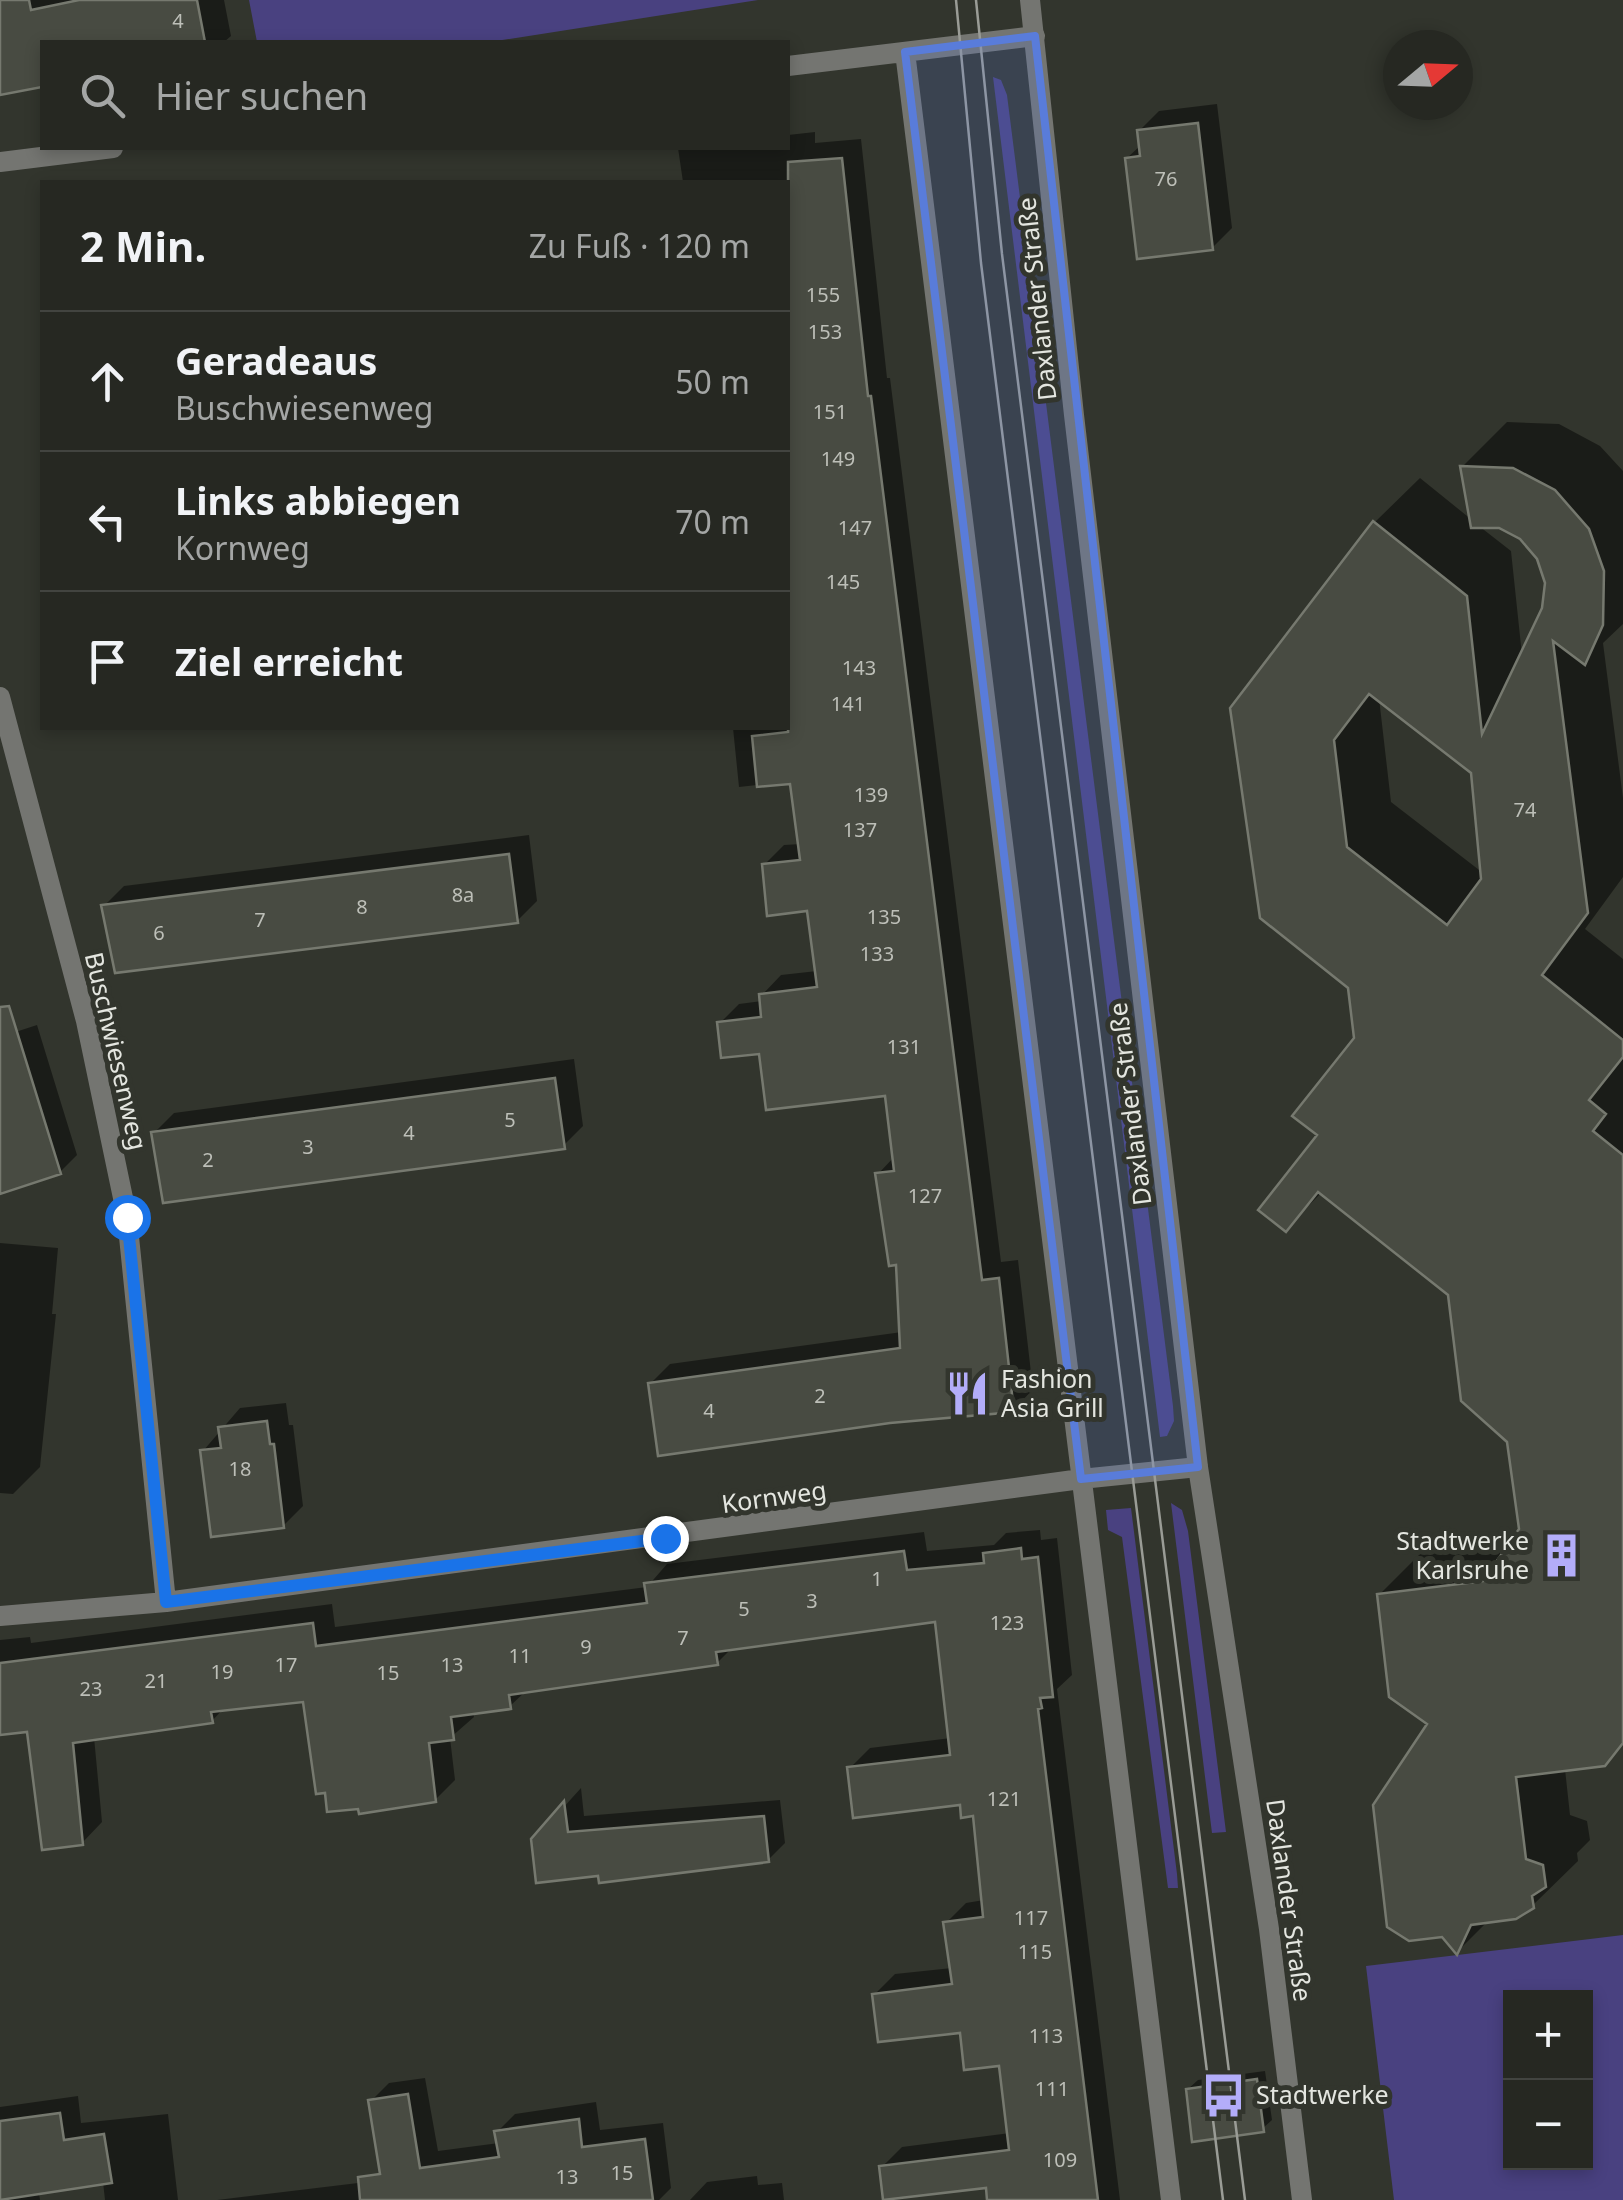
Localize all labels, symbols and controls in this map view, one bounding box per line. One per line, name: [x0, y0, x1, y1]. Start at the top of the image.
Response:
house number: 4: [172, 7, 184, 34]
north arrow: [1383, 30, 1473, 120]
search box: [40, 40, 790, 150]
icon: search: [75, 68, 130, 123]
text: Hier suchen: [155, 69, 368, 121]
house number: 76: [1155, 165, 1177, 192]
street label: Daxlander Straße: [1008, 196, 1064, 402]
text: 2 Min.: [80, 217, 206, 274]
text: Zu Fuß · 120 m: [529, 224, 750, 267]
house number: 155: [806, 281, 840, 308]
house number: 153: [808, 318, 842, 345]
text: Geradeaus: [175, 334, 377, 386]
icon: ahead: [80, 354, 135, 409]
text: 50 m: [675, 360, 750, 403]
text: Buschwiesenweg: [175, 386, 434, 429]
house number: 151: [813, 398, 847, 425]
house number: 149: [821, 445, 855, 472]
text: Links abbiegen: [175, 474, 461, 526]
icon: left: [80, 494, 135, 549]
text: 70 m: [675, 500, 750, 543]
house number: 147: [838, 514, 872, 541]
text: Kornweg: [175, 526, 310, 569]
house number: 145: [826, 568, 860, 595]
icon: arrive: [80, 634, 135, 689]
text: Ziel erreicht: [175, 635, 403, 687]
house number: 143: [842, 654, 876, 681]
house number: 141: [831, 690, 865, 717]
house number: 139: [854, 781, 888, 808]
house number: 74: [1514, 796, 1537, 823]
house number: 137: [843, 816, 877, 843]
house number: 8a: [452, 881, 474, 908]
house number: 8: [356, 893, 368, 920]
house number: 135: [867, 903, 901, 930]
house number: 7: [254, 906, 266, 933]
house number: 6: [153, 919, 165, 946]
house number: 133: [860, 940, 894, 967]
street label: Buschwiesenweg: [78, 949, 156, 1153]
street label: Daxlander Straße: [1100, 1001, 1158, 1208]
house number: 131: [887, 1033, 921, 1060]
house number: 5: [504, 1106, 516, 1133]
house number: 4: [403, 1119, 415, 1146]
house number: 3: [302, 1133, 314, 1160]
house number: 2: [202, 1146, 214, 1173]
house number: 127: [908, 1182, 942, 1209]
route start: [105, 1195, 151, 1241]
place label: Fashion Asia Grill: [1001, 1361, 1104, 1424]
restaurant icon: Fashion Asia Grill: [944, 1369, 992, 1417]
house number: 2: [814, 1382, 826, 1409]
house number: 4: [703, 1397, 715, 1424]
house number: 18: [229, 1455, 251, 1482]
street label: Kornweg: [719, 1472, 828, 1520]
route end: [643, 1516, 689, 1562]
place label: Stadtwerke Karlsruhe: [1396, 1523, 1529, 1586]
building icon: Stadtwerke Karlsruhe: [1538, 1531, 1586, 1579]
house number: 1: [871, 1565, 883, 1592]
house number: 3: [806, 1587, 818, 1614]
house number: 5: [738, 1595, 750, 1622]
house number: 123: [990, 1609, 1024, 1636]
house number: 7: [677, 1624, 689, 1651]
house number: 9: [580, 1633, 592, 1660]
house number: 11: [509, 1642, 531, 1669]
house number: 17: [275, 1651, 297, 1678]
house number: 13: [441, 1651, 463, 1678]
house number: 19: [211, 1658, 233, 1685]
house number: 15: [377, 1659, 399, 1686]
house number: 21: [145, 1667, 167, 1694]
house number: 23: [80, 1675, 102, 1702]
house number: 121: [987, 1785, 1021, 1812]
street label: Daxlander Straße: [1259, 1796, 1321, 2003]
house number: 117: [1014, 1904, 1048, 1931]
house number: 115: [1018, 1938, 1052, 1965]
map controls: [1503, 1990, 1593, 2170]
button: +: [1503, 1990, 1593, 2080]
house number: 113: [1029, 2022, 1063, 2049]
bus stop icon: Stadtwerke: [1199, 2071, 1247, 2119]
house number: 111: [1035, 2075, 1069, 2102]
place label: Stadtwerke: [1256, 2077, 1389, 2111]
button: −: [1503, 2080, 1593, 2170]
house number: 109: [1043, 2146, 1077, 2173]
house number: 15: [611, 2159, 633, 2186]
house number: 13: [556, 2163, 578, 2190]

